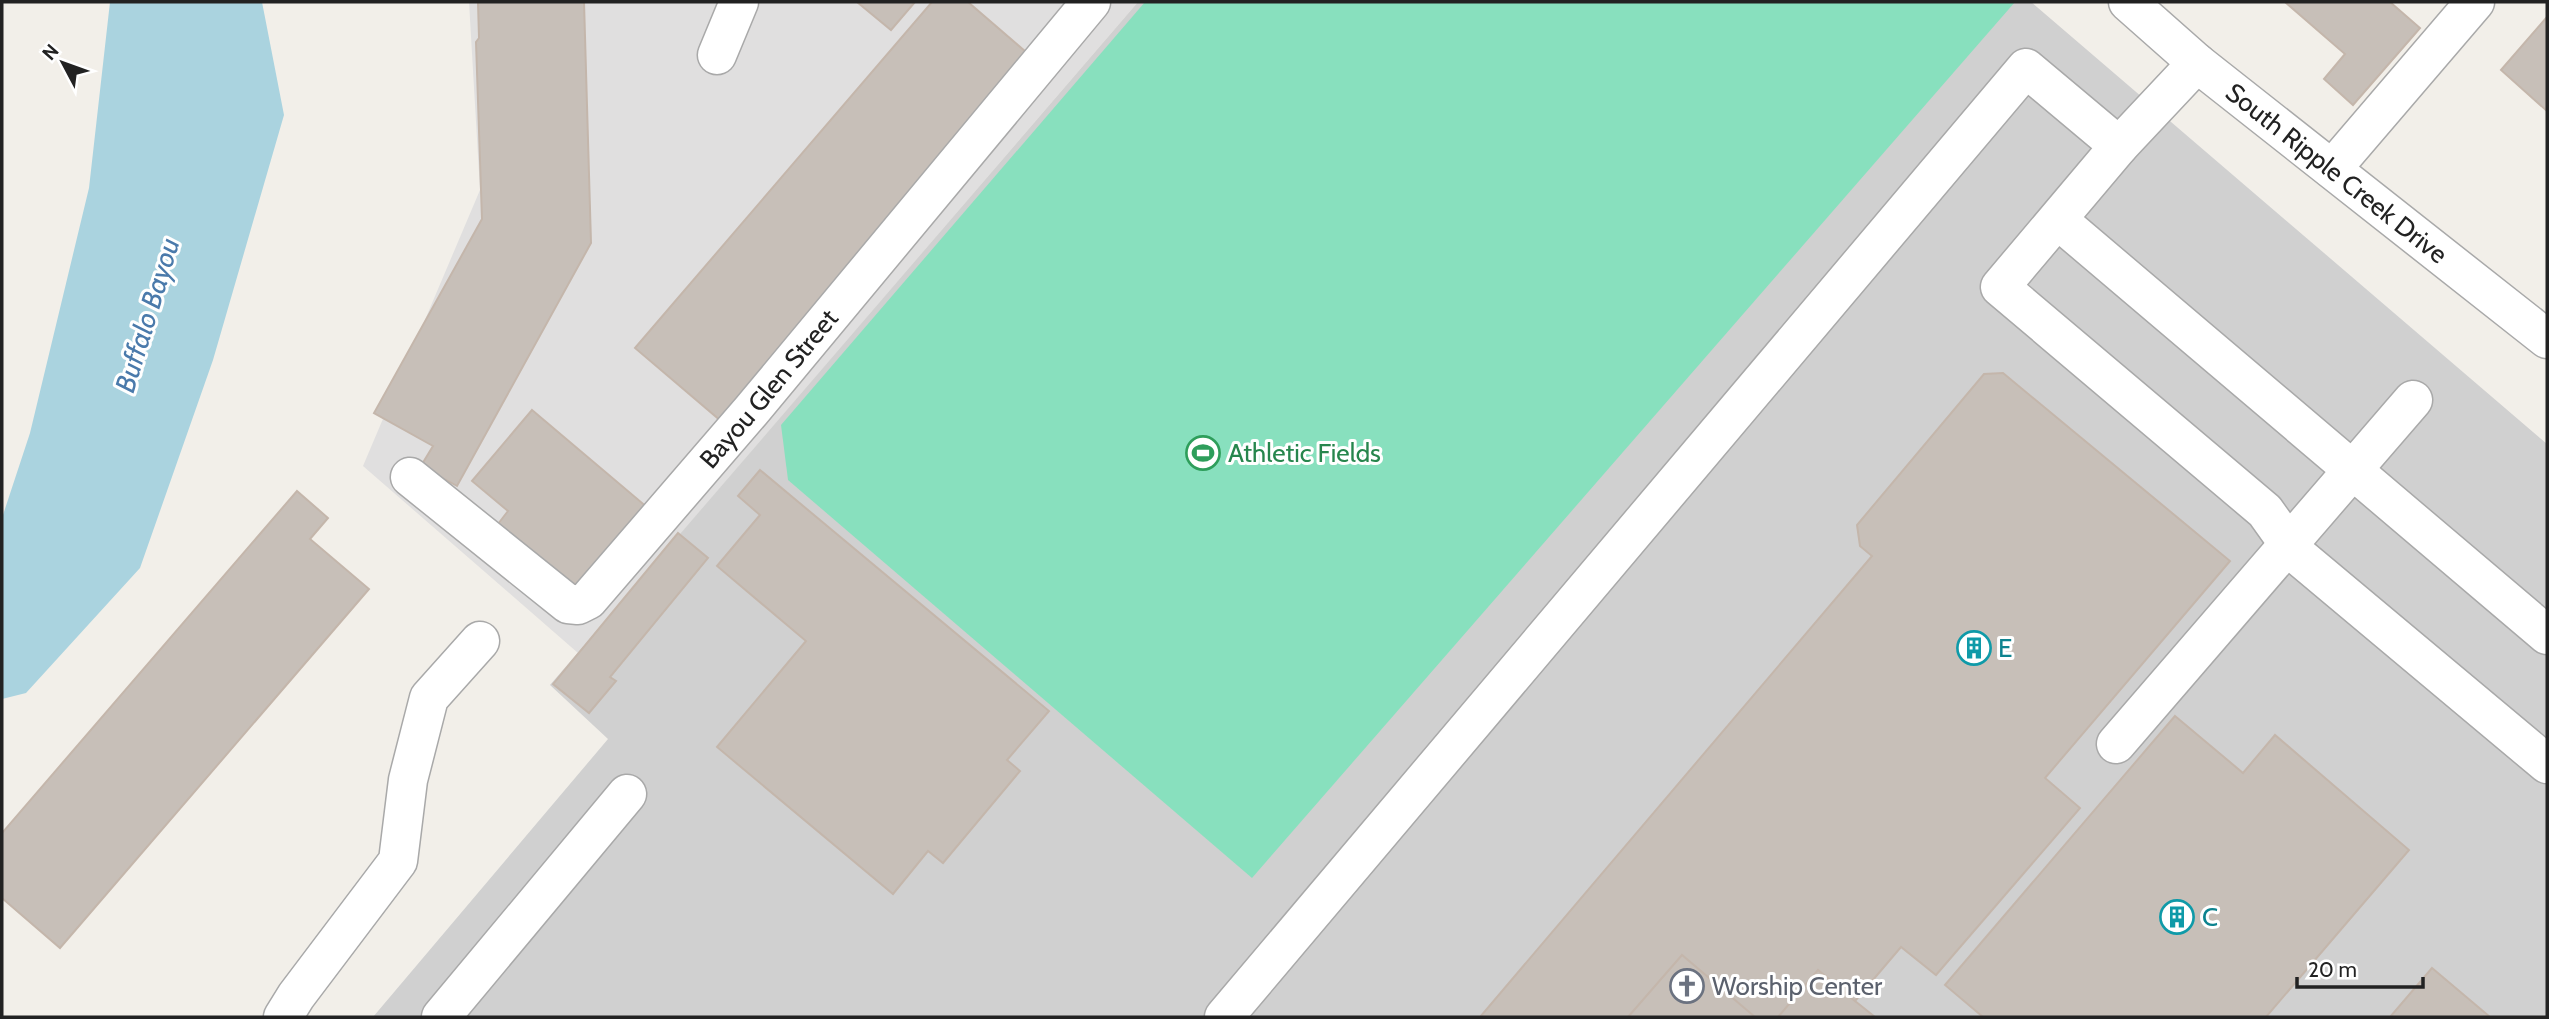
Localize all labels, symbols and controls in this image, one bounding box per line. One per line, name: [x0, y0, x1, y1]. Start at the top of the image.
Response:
north arrow: [28, 28, 98, 98]
text: N: [37, 40, 64, 65]
street label: South Ripple Creek Drive: [2220, 76, 2454, 270]
water label: Buffalo Bayou: [107, 234, 187, 396]
street label: Bayou Glen Street: [693, 303, 845, 475]
sports icon: Athletic Fields: [1184, 434, 1222, 472]
place label: Athletic Fields: [1228, 437, 1381, 469]
building icon: E: [1955, 629, 1993, 667]
place label: E: [1998, 632, 2012, 664]
building icon: C: [2158, 898, 2196, 936]
place label: C: [2202, 901, 2218, 933]
scale bar: [2297, 946, 2423, 990]
text: 20 m: [2308, 957, 2357, 982]
church icon: Worship Center: [1668, 967, 1706, 1005]
place label: Worship Center: [1712, 970, 1883, 1002]

